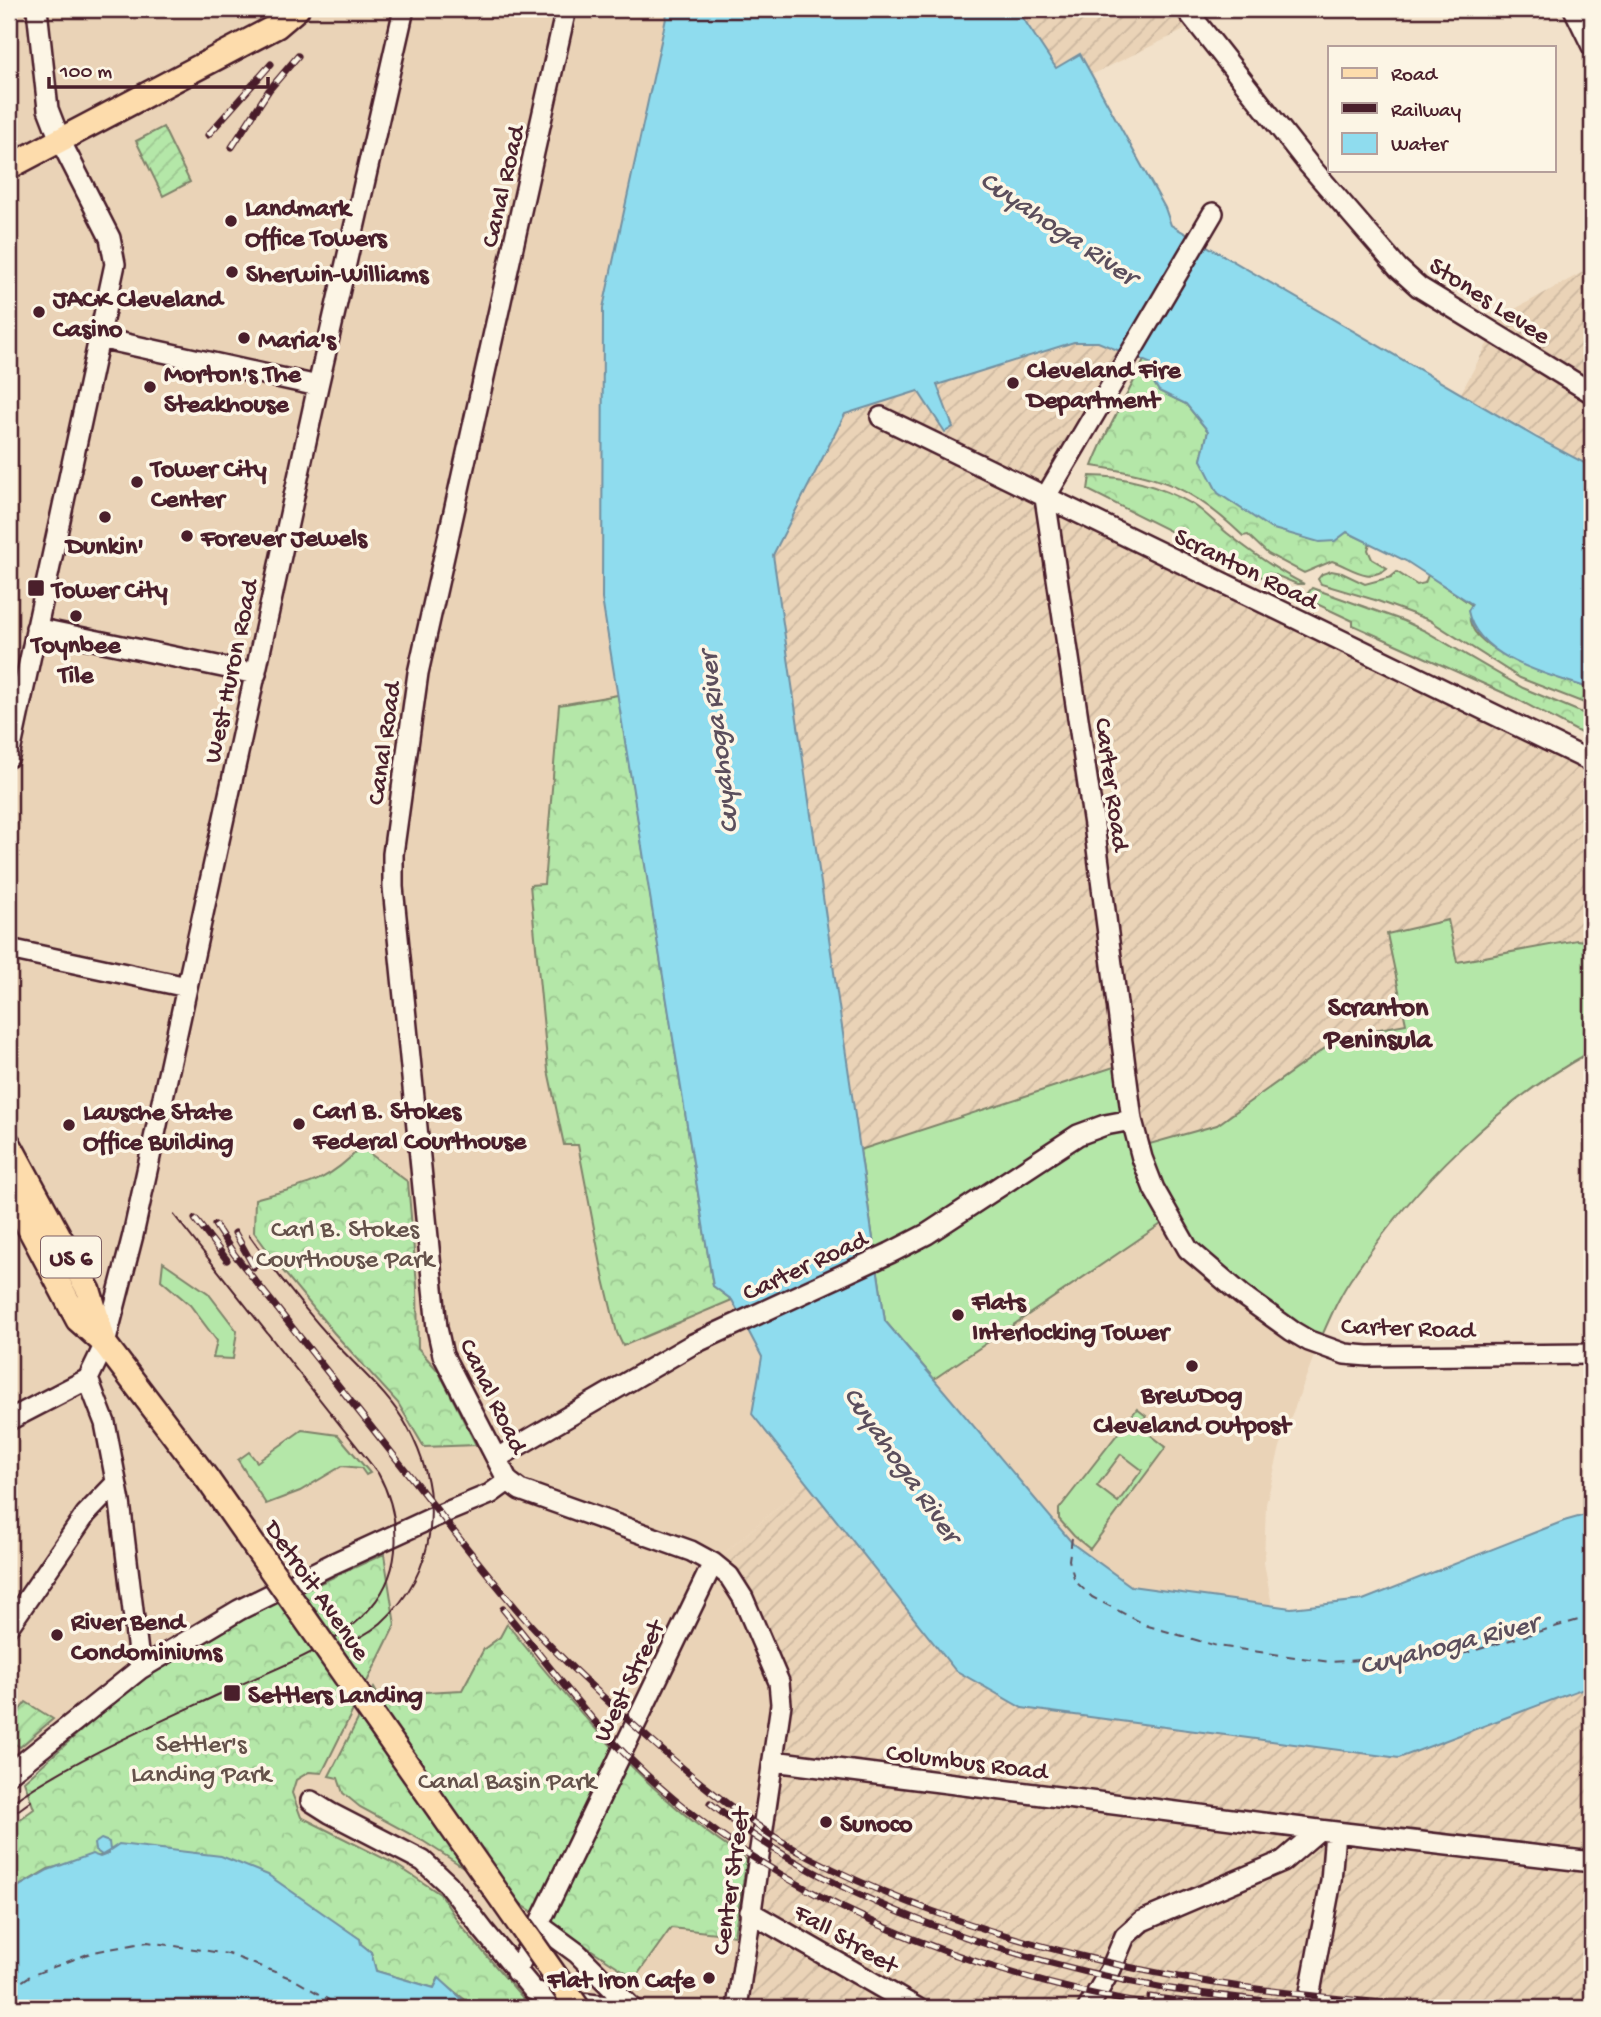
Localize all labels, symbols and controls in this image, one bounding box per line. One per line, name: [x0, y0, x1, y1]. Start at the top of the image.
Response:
scale bar: [49, 46, 268, 90]
legend: [1328, 46, 1556, 172]
text: 100 m: [59, 61, 112, 86]
text: Road: [1391, 64, 1439, 89]
text: Railway: [1391, 100, 1461, 125]
street label: Canal Road: [476, 121, 535, 251]
text: Water: [1391, 134, 1449, 159]
water label: Cuyahoga River: [972, 165, 1147, 297]
place label: Landmark Office Towers: [245, 195, 388, 256]
marker: Landmark Office Towers: [223, 213, 239, 229]
street label: Stones Levee: [1422, 252, 1556, 354]
place label: Sherwin-Williams: [246, 261, 430, 292]
marker: Sherwin-Williams: [224, 264, 240, 280]
place label: JACK Cleveland Casino: [52, 286, 225, 347]
marker: JACK Cleveland Casino: [31, 304, 47, 320]
place label: Maria's: [258, 327, 337, 358]
marker: Maria's: [236, 330, 252, 346]
place label: Cleveland Fire Department: [1025, 357, 1182, 418]
place label: Morton's The Steakhouse: [164, 361, 303, 422]
marker: Cleveland Fire Department: [1005, 375, 1021, 391]
marker: Morton's The Steakhouse: [142, 379, 158, 395]
place label: Tower City Center: [149, 456, 267, 517]
marker: Tower City Center: [129, 474, 145, 490]
marker: Dunkin': [97, 509, 113, 525]
street label: Scranton Road: [1168, 523, 1324, 620]
place label: Forever Jewels: [200, 525, 368, 556]
marker: Forever Jewels: [179, 528, 195, 544]
place label: Dunkin': [64, 533, 144, 564]
street label: West Huron Road: [199, 576, 268, 767]
place label: Tower City: [50, 577, 168, 608]
marker: Tower City: [26, 578, 46, 598]
marker: Toynbee Tile: [68, 608, 84, 624]
place label: Toynbee Tile: [29, 632, 122, 693]
water label: Cuyahoga River: [692, 645, 748, 835]
street label: Canal Road: [362, 678, 411, 807]
street label: Carter Road: [1085, 716, 1134, 855]
district label: Scranton Peninsula: [1322, 993, 1433, 1058]
place label: Carl B. Stokes Federal Courthouse: [312, 1098, 528, 1159]
place label: Lausche State Office Building: [83, 1099, 234, 1160]
marker: Carl B. Stokes Federal Courthouse: [291, 1116, 307, 1132]
marker: Lausche State Office Building: [61, 1117, 77, 1133]
park label: Carl B. Stokes Courthouse Park: [256, 1216, 436, 1277]
street label: Carter Road: [739, 1225, 875, 1310]
road number: US 6: [41, 1237, 101, 1278]
place label: Flats Interlocking Tower: [971, 1289, 1171, 1350]
marker: Flats Interlocking Tower: [950, 1307, 966, 1323]
street label: Carter Road: [1340, 1313, 1477, 1348]
street label: Canal Road: [450, 1334, 533, 1461]
marker: BrewDog Cleveland Outpost: [1184, 1358, 1200, 1374]
water label: Cuyahoga River: [834, 1381, 969, 1554]
place label: BrewDog Cleveland Outpost: [1094, 1382, 1293, 1443]
street label: Detroit Avenue: [254, 1514, 375, 1668]
water label: Cuyahoga River: [1356, 1607, 1547, 1684]
place label: River Bend Condominiums: [70, 1609, 223, 1670]
street label: West Street: [588, 1614, 675, 1748]
marker: River Bend Condominiums: [49, 1627, 65, 1643]
place label: Settlers Landing: [248, 1682, 423, 1713]
marker: Settlers Landing: [222, 1683, 242, 1703]
park label: Settler's Landing Park: [131, 1731, 273, 1792]
street label: Columbus Road: [884, 1739, 1051, 1790]
park label: Canal Basin Park: [418, 1768, 599, 1799]
street label: Center Street: [708, 1804, 759, 1957]
place label: Sunoco: [840, 1811, 913, 1842]
marker: Sunoco: [818, 1814, 834, 1830]
street label: Fall Street: [786, 1898, 904, 1984]
place label: Flat Iron Cafe: [546, 1967, 697, 1998]
marker: Flat Iron Cafe: [701, 1970, 717, 1986]

